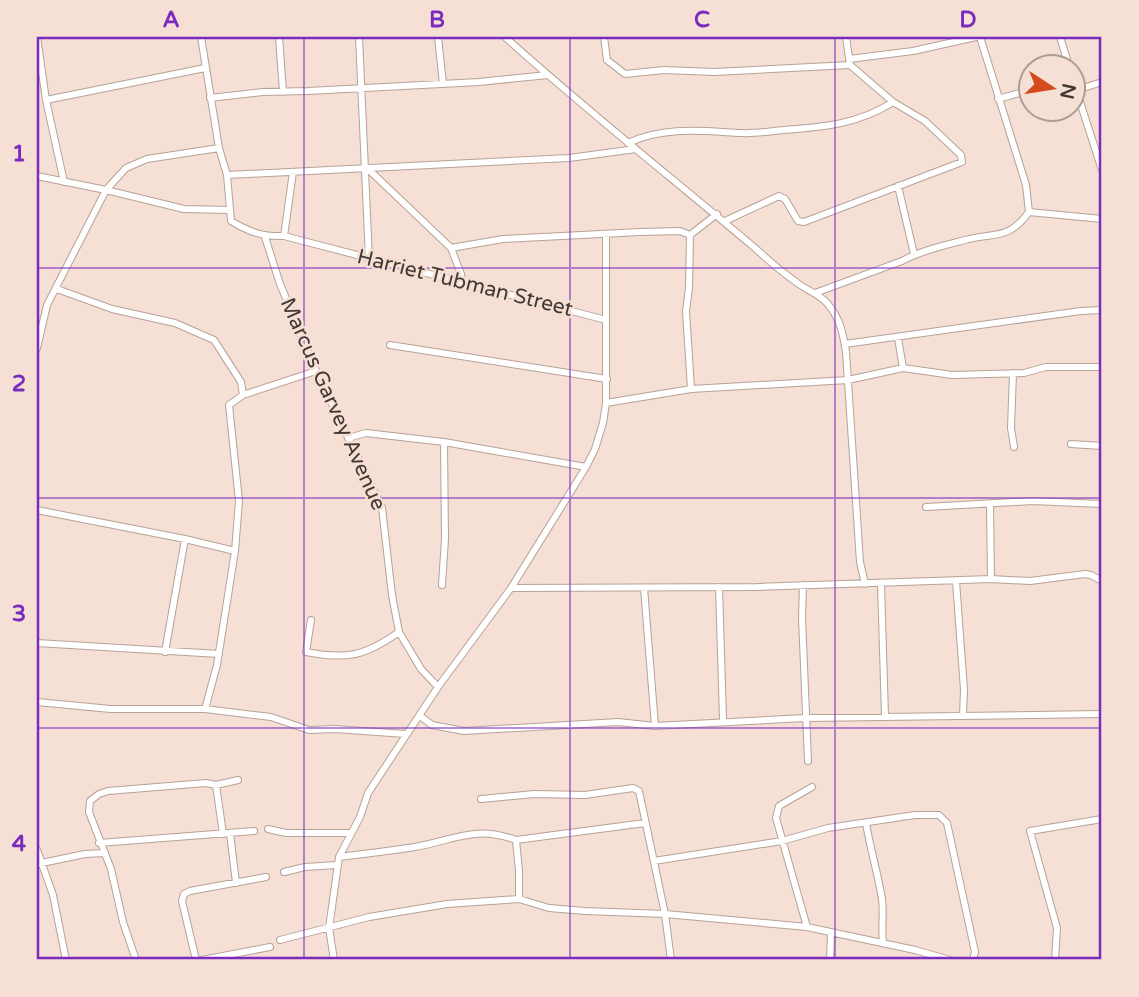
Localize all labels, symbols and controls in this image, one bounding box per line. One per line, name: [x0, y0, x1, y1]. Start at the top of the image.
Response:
text: A: [162, 6, 180, 34]
text: B: [429, 6, 445, 34]
text: C: [694, 6, 710, 34]
text: D: [959, 6, 977, 34]
north arrow: [1016, 52, 1086, 122]
text: N: [1055, 82, 1080, 101]
text: 1: [12, 140, 26, 168]
street label: Harriet Tubman Street: [355, 244, 575, 322]
street label: Marcus Garvey Avenue: [275, 294, 391, 514]
text: 2: [12, 370, 26, 398]
text: 3: [12, 600, 26, 628]
text: 4: [12, 830, 27, 858]

